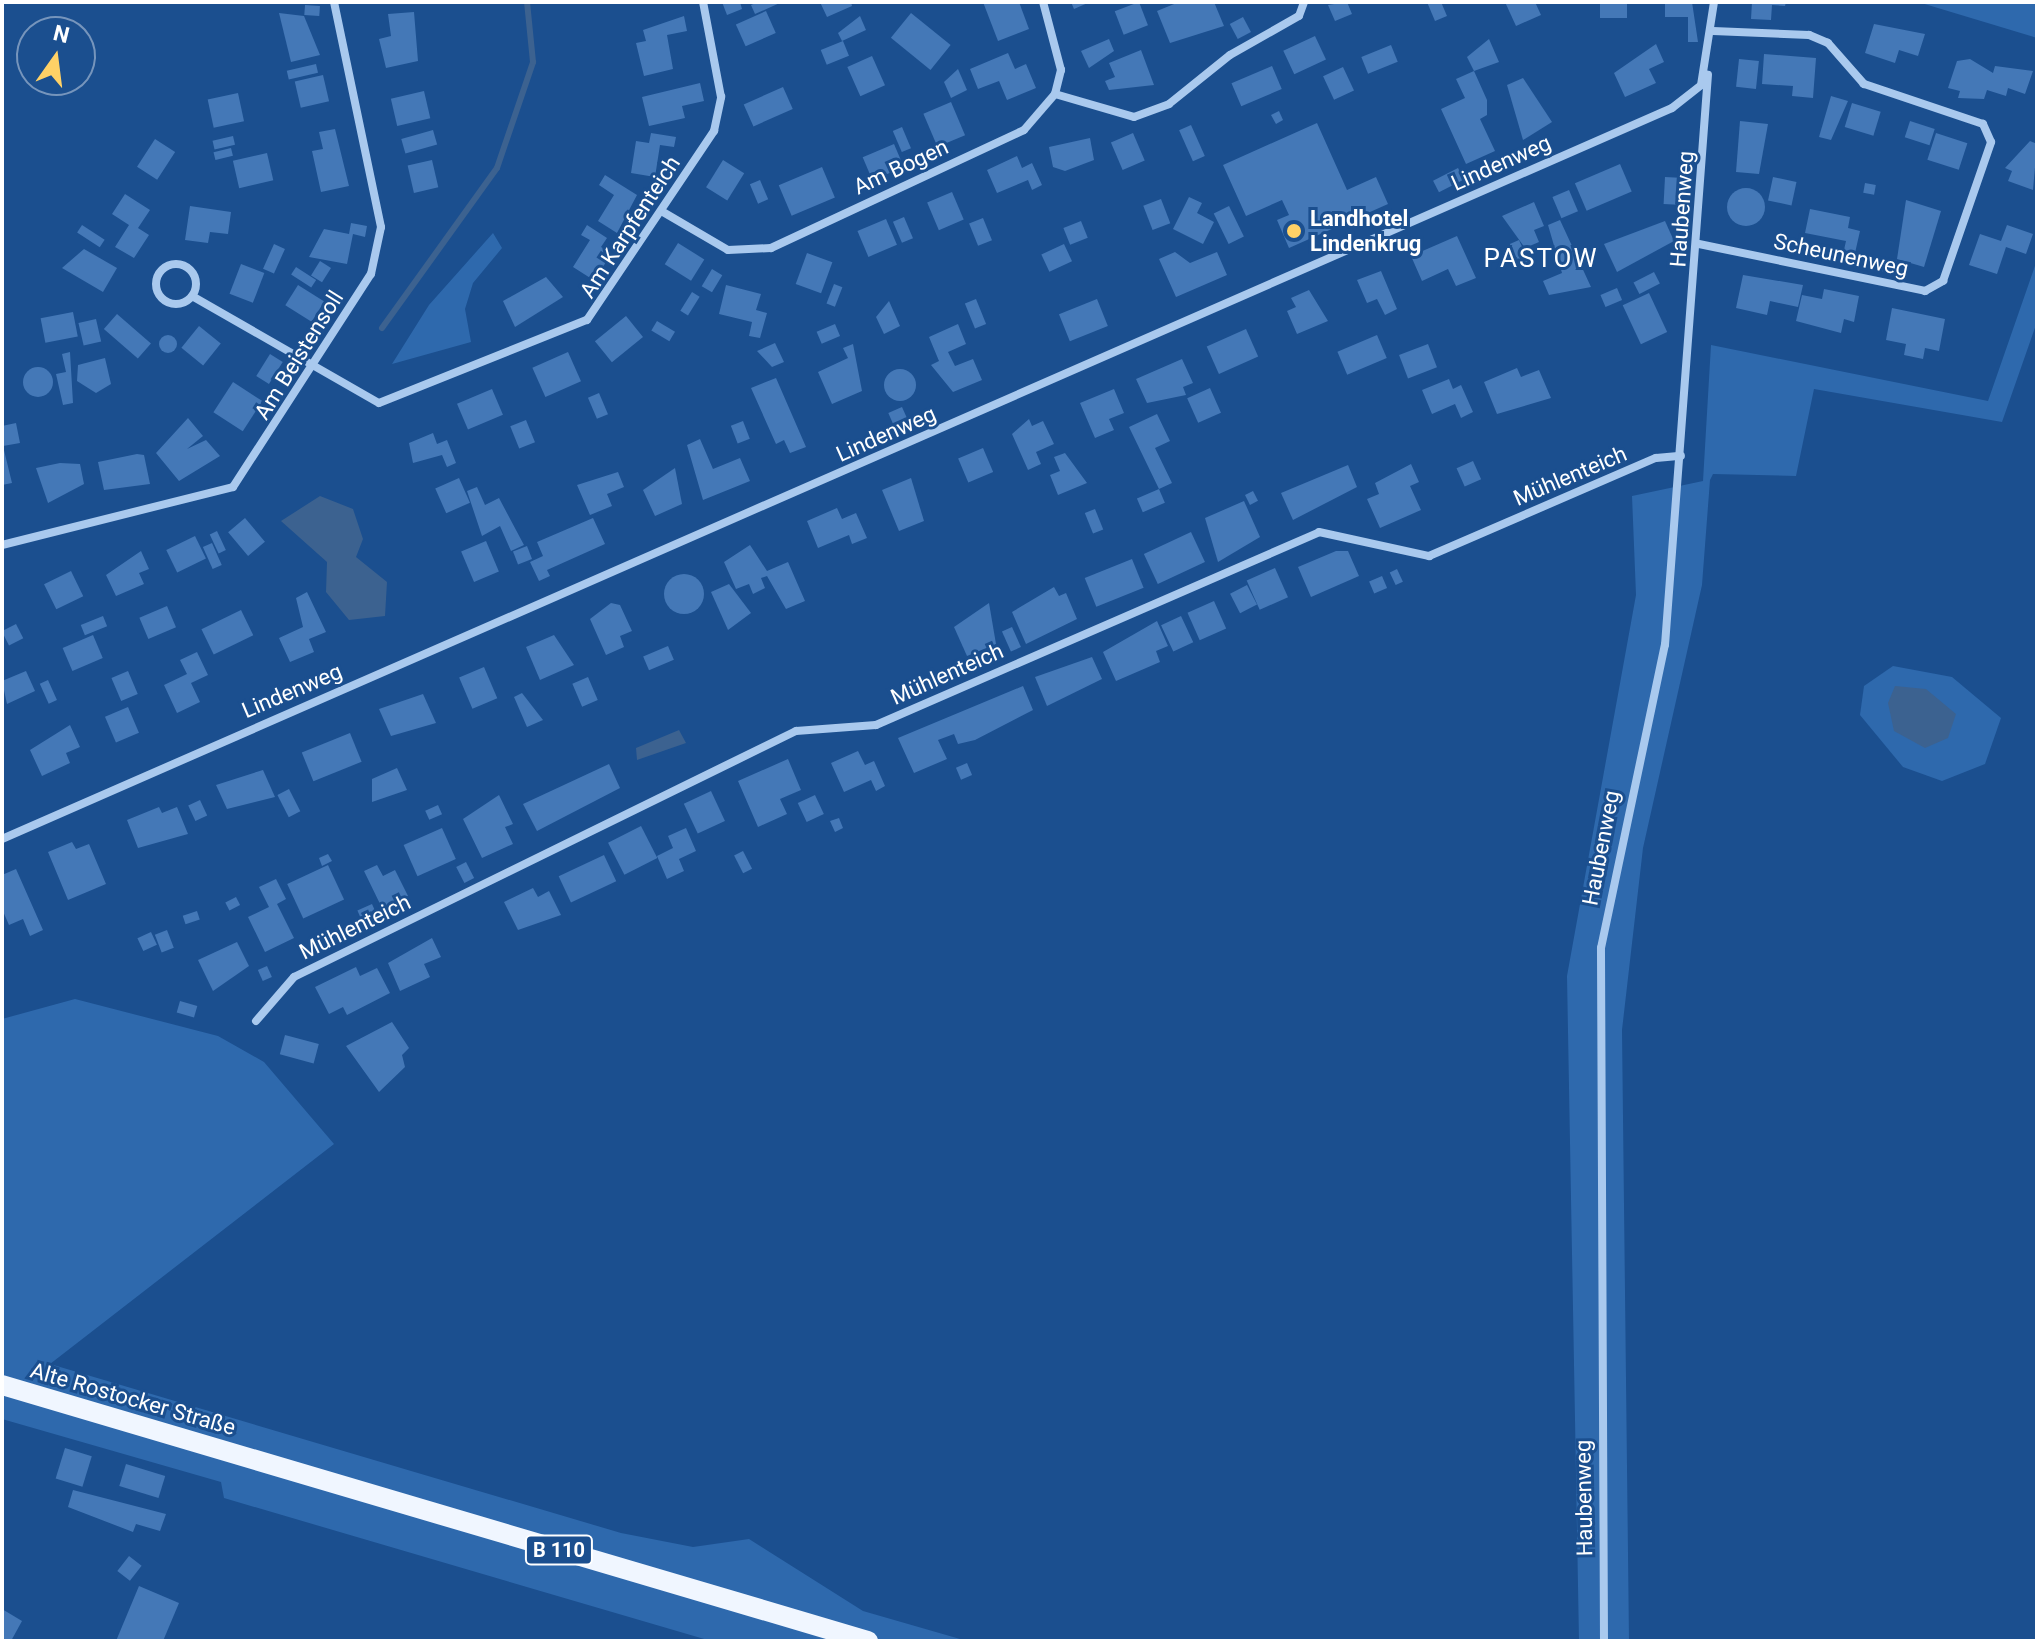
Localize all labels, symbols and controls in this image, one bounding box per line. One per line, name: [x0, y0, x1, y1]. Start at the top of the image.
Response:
north arrow: [16, 16, 96, 96]
text: N: [51, 20, 72, 48]
street label: Lindenweg: [1447, 129, 1555, 197]
street label: Am Bogen: [849, 134, 953, 200]
street label: Haubenweg: [1665, 150, 1699, 268]
street label: Am Karpfenteich: [574, 151, 686, 303]
place label: Landhotel Lindenkrug: [1310, 205, 1421, 256]
marker: Landhotel Lindenkrug: [1285, 222, 1303, 240]
street label: Scheunenweg: [1771, 228, 1911, 282]
district label: PASTOW: [1483, 243, 1599, 275]
street label: Am Beistensoll: [249, 286, 349, 424]
street label: Lindenweg: [832, 400, 940, 468]
street label: Mühlenteich: [1509, 440, 1631, 512]
street label: Mühlenteich: [887, 637, 1007, 711]
street label: Lindenweg: [238, 658, 346, 724]
street label: Haubenweg: [1577, 788, 1625, 908]
street label: Mühlenteich: [295, 889, 415, 965]
street label: Alte Rostocker Straße: [27, 1357, 239, 1441]
street label: Haubenweg: [1570, 1440, 1598, 1556]
road number: B 110: [523, 1534, 595, 1566]

